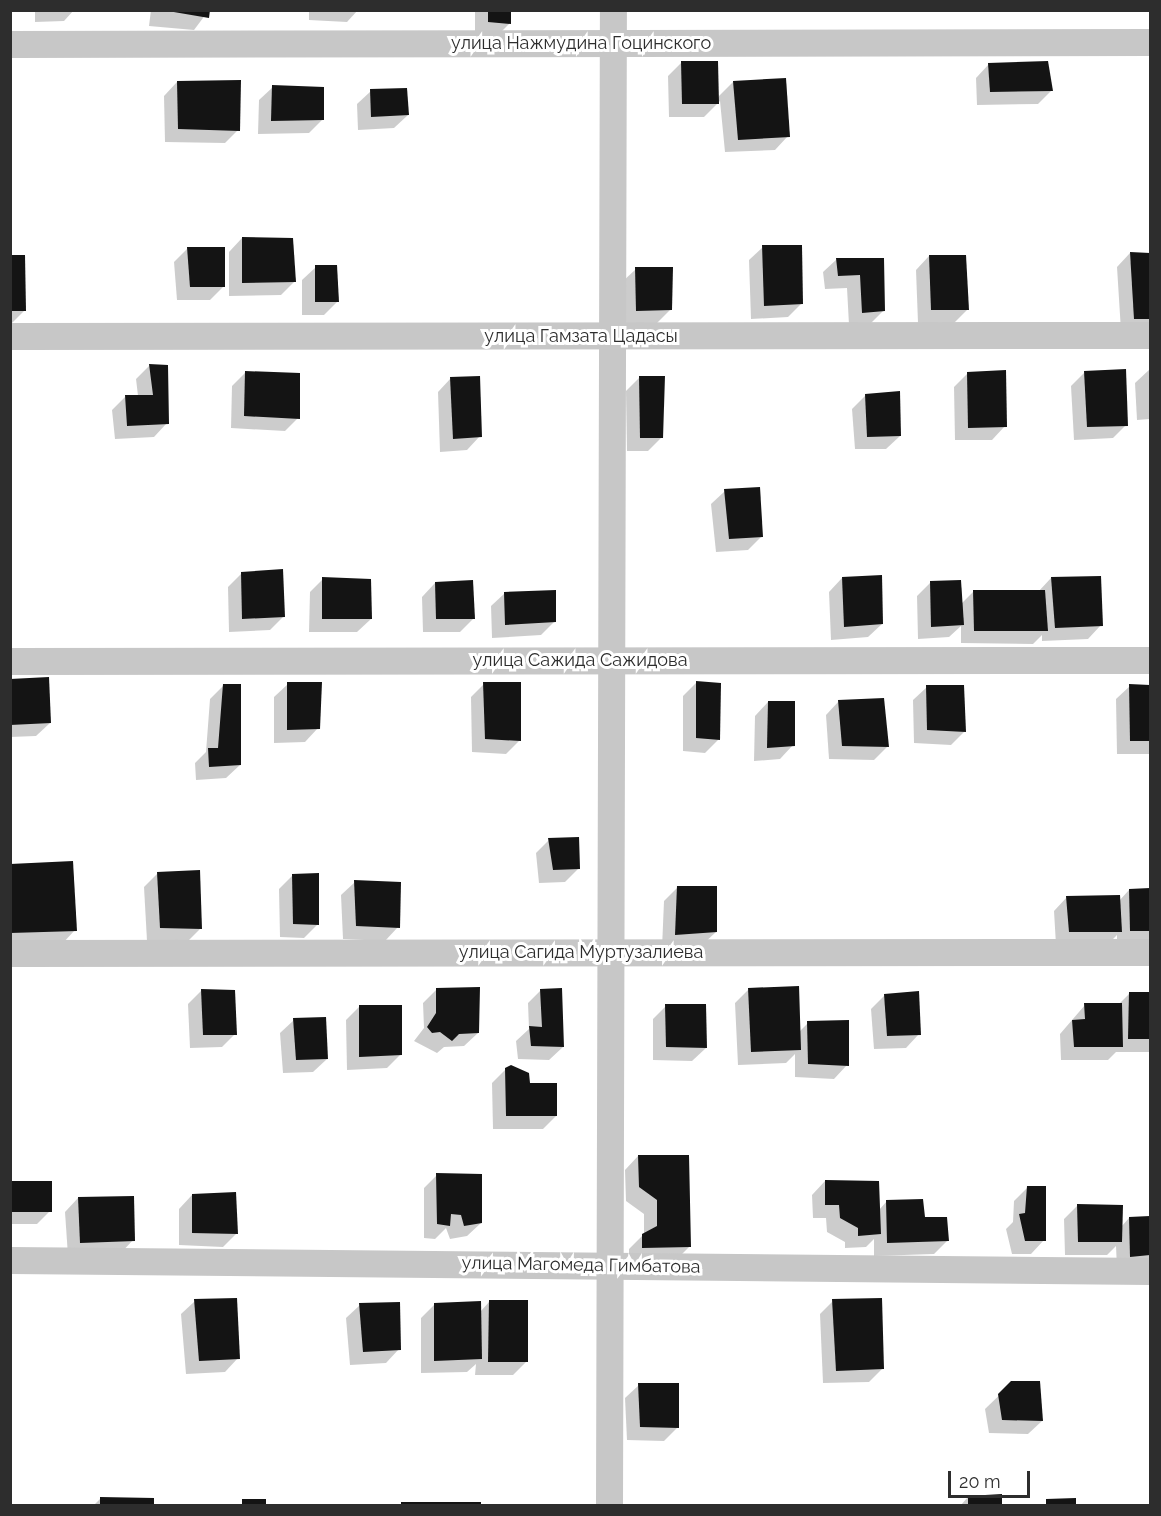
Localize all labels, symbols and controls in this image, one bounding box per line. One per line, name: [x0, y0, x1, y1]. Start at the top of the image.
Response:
street label: улица Нажмудина Гоцинского: [451, 32, 711, 54]
street label: улица Гамзата Цадасы: [484, 325, 678, 347]
street label: улица Сажида Сажидова: [472, 649, 688, 671]
street label: улица Сагида Муртузалиева: [459, 941, 703, 963]
street label: улица Магомеда Гимбатова: [461, 1252, 701, 1278]
scale bar: [951, 1459, 1034, 1497]
text: 20 m: [959, 1471, 1001, 1492]

